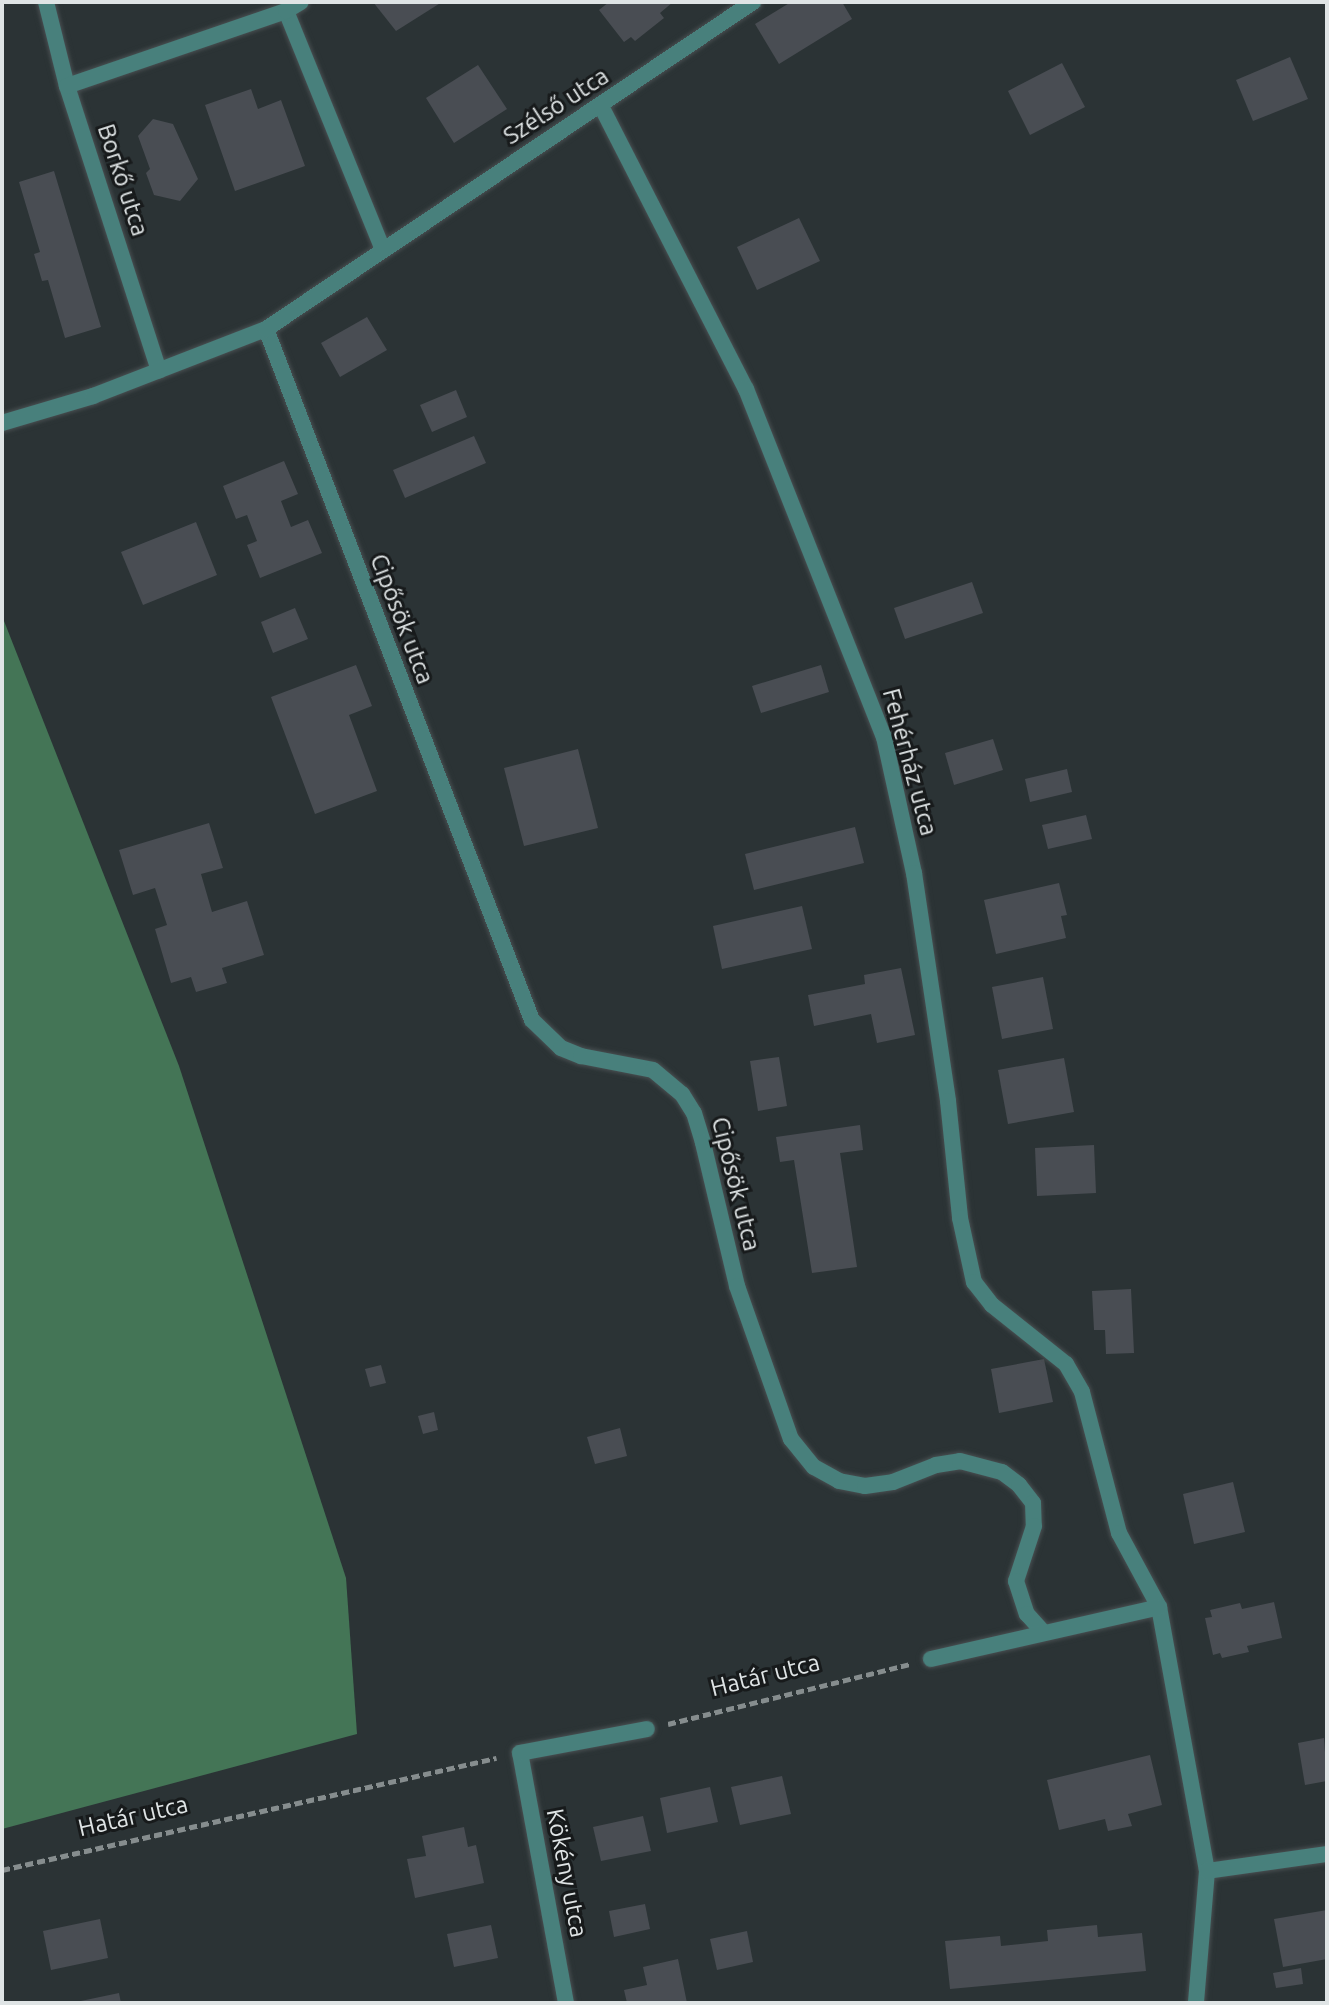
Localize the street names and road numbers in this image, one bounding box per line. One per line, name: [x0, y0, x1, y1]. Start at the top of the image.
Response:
street label: Szélső utca: [498, 61, 614, 151]
street label: Borkő utca: [91, 120, 155, 240]
street label: Cipősök utca: [364, 550, 440, 688]
street label: Fehérház utca: [877, 685, 943, 839]
street label: Cipősök utca: [705, 1114, 767, 1254]
street label: Határ utca: [707, 1647, 823, 1703]
street label: Határ utca: [75, 1789, 191, 1843]
street label: Kökény utca: [540, 1806, 594, 1940]

